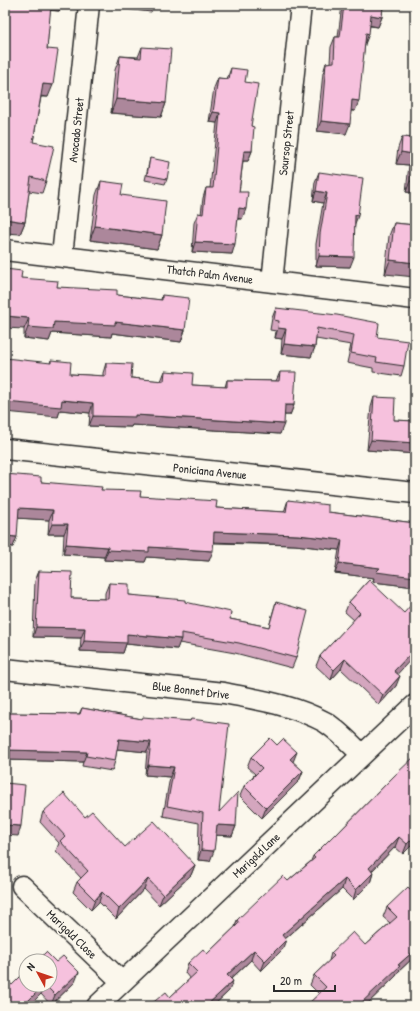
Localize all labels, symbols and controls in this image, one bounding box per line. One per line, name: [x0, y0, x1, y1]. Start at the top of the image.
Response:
street label: Avocado Street: [64, 96, 88, 163]
street label: Soursop Street: [274, 109, 298, 176]
street label: Thatch Palm Avenue: [166, 260, 254, 288]
street label: Poniciana Avenue: [172, 459, 248, 483]
street label: Blue Bonnet Drive: [151, 677, 231, 703]
street label: Marigold Lane: [229, 828, 284, 881]
street label: Marigold Close: [43, 906, 101, 962]
north arrow: [18, 953, 58, 993]
text: N: [23, 960, 38, 973]
scale bar: [274, 967, 335, 993]
text: 20 m: [280, 972, 302, 989]

